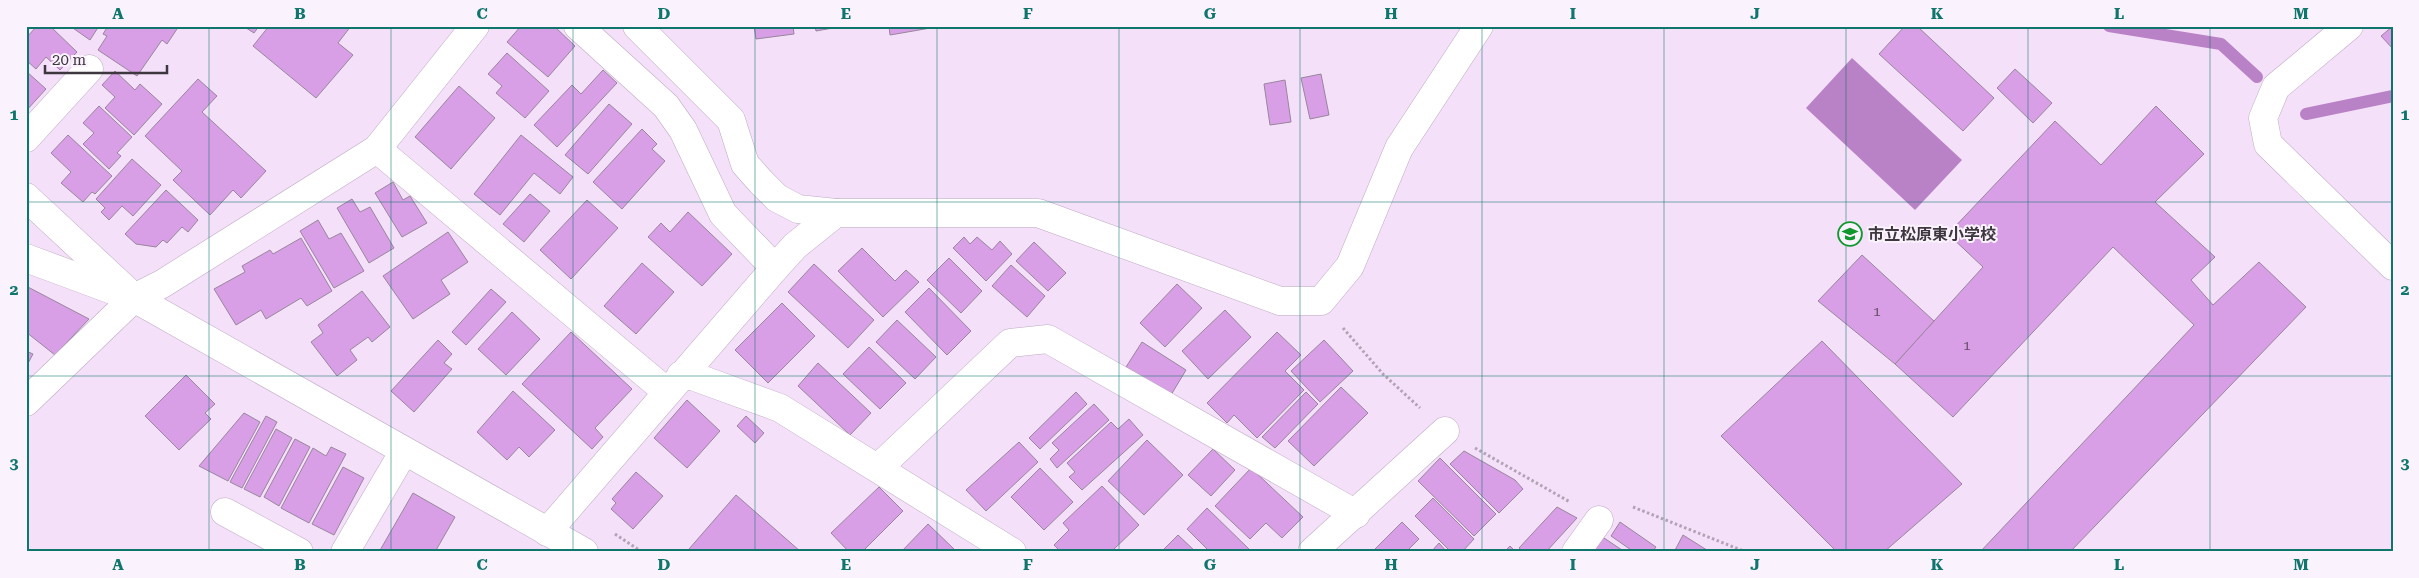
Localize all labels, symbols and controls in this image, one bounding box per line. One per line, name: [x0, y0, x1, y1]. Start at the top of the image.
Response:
text: A: [112, 4, 124, 23]
text: B: [294, 4, 306, 23]
text: C: [476, 4, 488, 23]
text: D: [658, 4, 671, 23]
text: E: [841, 4, 851, 23]
text: F: [1023, 4, 1033, 23]
text: G: [1204, 4, 1217, 23]
text: H: [1384, 4, 1398, 23]
text: I: [1570, 4, 1576, 23]
text: J: [1750, 4, 1760, 23]
text: K: [1931, 4, 1944, 23]
text: L: [2114, 4, 2124, 23]
text: M: [2293, 4, 2309, 23]
scale bar: [45, 42, 168, 74]
text: 20 m: [52, 51, 87, 69]
text: 1: [10, 105, 19, 124]
text: 1: [2401, 105, 2410, 124]
school or university icon: 市立松原東小学校: [1837, 221, 1863, 247]
place label: 市立松原東小学校: [1868, 225, 1996, 244]
text: 2: [10, 280, 19, 299]
text: 2: [2401, 280, 2410, 299]
house number: 1: [1873, 303, 1881, 319]
house number: 1: [1963, 337, 1971, 353]
text: 3: [10, 454, 19, 473]
text: 3: [2401, 454, 2410, 473]
text: A: [112, 555, 124, 574]
text: B: [294, 555, 306, 574]
text: C: [476, 555, 488, 574]
text: D: [658, 555, 671, 574]
text: E: [841, 555, 851, 574]
text: F: [1023, 555, 1033, 574]
text: G: [1204, 555, 1217, 574]
text: H: [1384, 555, 1398, 574]
text: I: [1570, 555, 1576, 574]
text: J: [1750, 555, 1760, 574]
text: K: [1931, 555, 1944, 574]
text: L: [2114, 555, 2124, 574]
text: M: [2293, 555, 2309, 574]

